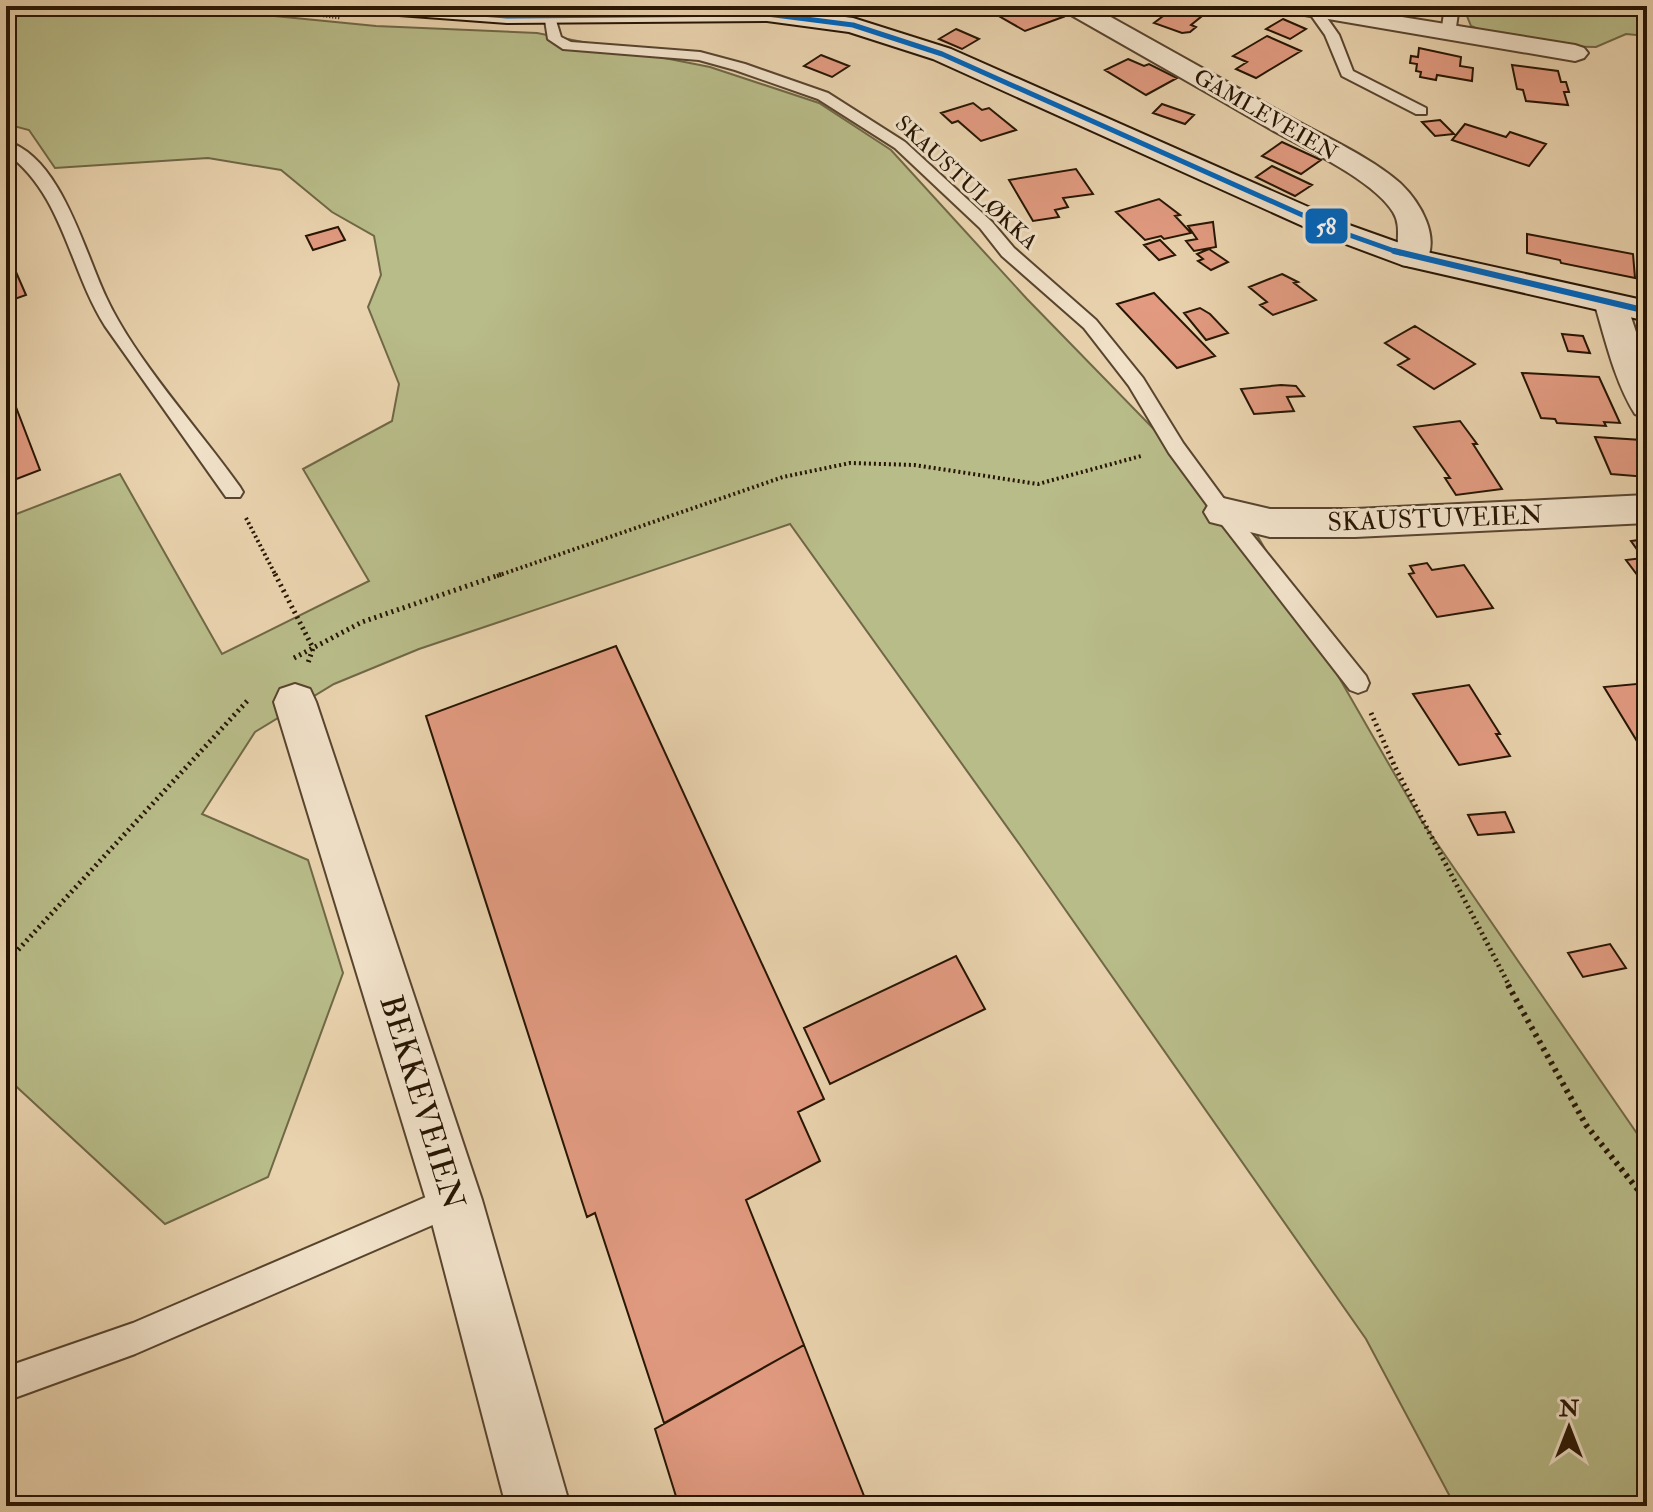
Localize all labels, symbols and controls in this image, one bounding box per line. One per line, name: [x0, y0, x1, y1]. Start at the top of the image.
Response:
street label: GAMLEVEIEN: [1189, 62, 1343, 167]
street label: SKAUSTULØKKA: [889, 109, 1043, 256]
line badge: 58: [1304, 207, 1349, 245]
text: 58: [1316, 213, 1337, 241]
street label: SKAUSTUVEIEN: [1327, 499, 1544, 539]
street label: BEKKEVEIEN: [371, 991, 474, 1214]
north arrow: [1529, 1388, 1609, 1468]
text: N: [1558, 1395, 1579, 1423]

